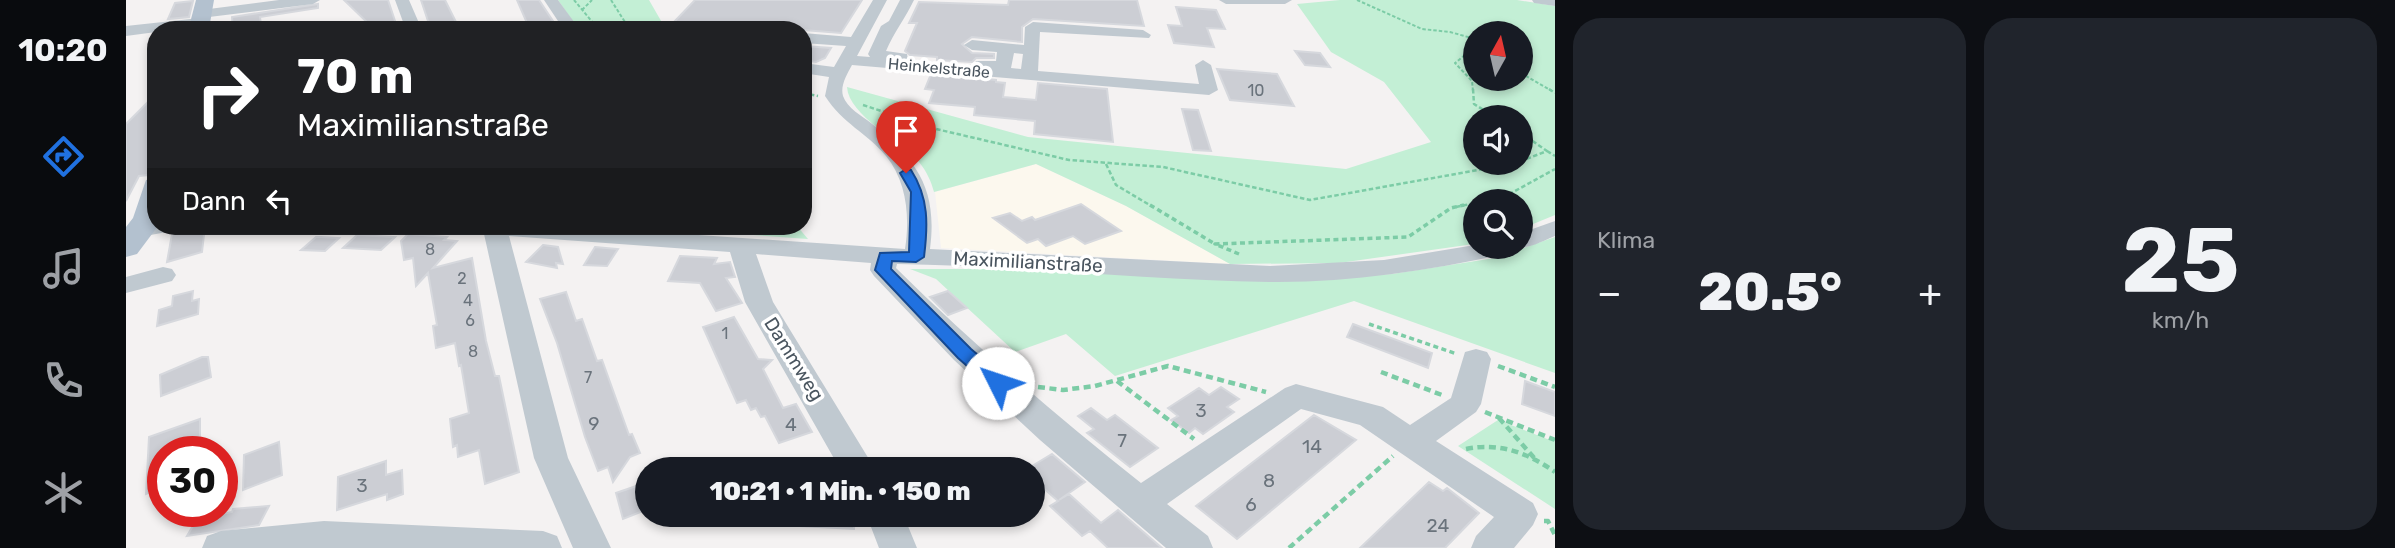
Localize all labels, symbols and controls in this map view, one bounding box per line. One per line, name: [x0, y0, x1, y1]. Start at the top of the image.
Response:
north arrow: [1463, 21, 1533, 91]
map controls: [1463, 21, 1533, 259]
text: 10:20: [18, 31, 108, 69]
text: 70 m: [297, 47, 414, 105]
icon: right: [182, 49, 273, 140]
street label: Heinkelstraße: [887, 54, 991, 82]
house number: 10: [1247, 81, 1265, 100]
pin: [876, 101, 936, 173]
button: sound: [1463, 105, 1533, 175]
text: Maximilianstraße: [297, 106, 549, 144]
icon: arrive: [887, 112, 925, 150]
icon: directions: [39, 132, 88, 181]
icon: left: [260, 182, 298, 220]
text: Dann: [182, 186, 246, 217]
button: search: [1463, 189, 1533, 259]
text: 25: [2122, 206, 2239, 314]
text: Klima: [1597, 226, 1655, 254]
house number: 8: [425, 240, 435, 259]
icon: music: [39, 244, 88, 293]
street label: Maximilianstraße: [953, 247, 1103, 277]
text: 20.5°: [1698, 261, 1842, 323]
house number: 2: [457, 269, 467, 288]
text: −: [1597, 270, 1622, 316]
text: +: [1918, 270, 1942, 316]
house number: 4: [463, 291, 473, 310]
text: km/h: [2152, 306, 2209, 334]
house number: 6: [465, 311, 475, 330]
street label: Dammweg: [759, 313, 829, 405]
house number: 1: [722, 324, 728, 343]
house number: 8: [468, 342, 478, 361]
position arrow: [961, 346, 1035, 420]
icon: phone: [39, 356, 88, 405]
house number: 7: [584, 368, 592, 387]
house number: 3: [1195, 399, 1207, 422]
house number: 9: [588, 412, 600, 435]
house number: 4: [785, 413, 797, 436]
house number: 7: [1117, 429, 1127, 452]
house number: 14: [1302, 435, 1322, 458]
speed limit sign: 30: [147, 436, 238, 527]
icon: climate: [39, 468, 88, 517]
house number: 8: [1263, 469, 1275, 492]
house number: 3: [356, 474, 368, 497]
text: 10:21 · 1 Min. · 150 m: [709, 476, 971, 507]
house number: 6: [1245, 493, 1257, 516]
house number: 24: [1427, 514, 1450, 537]

